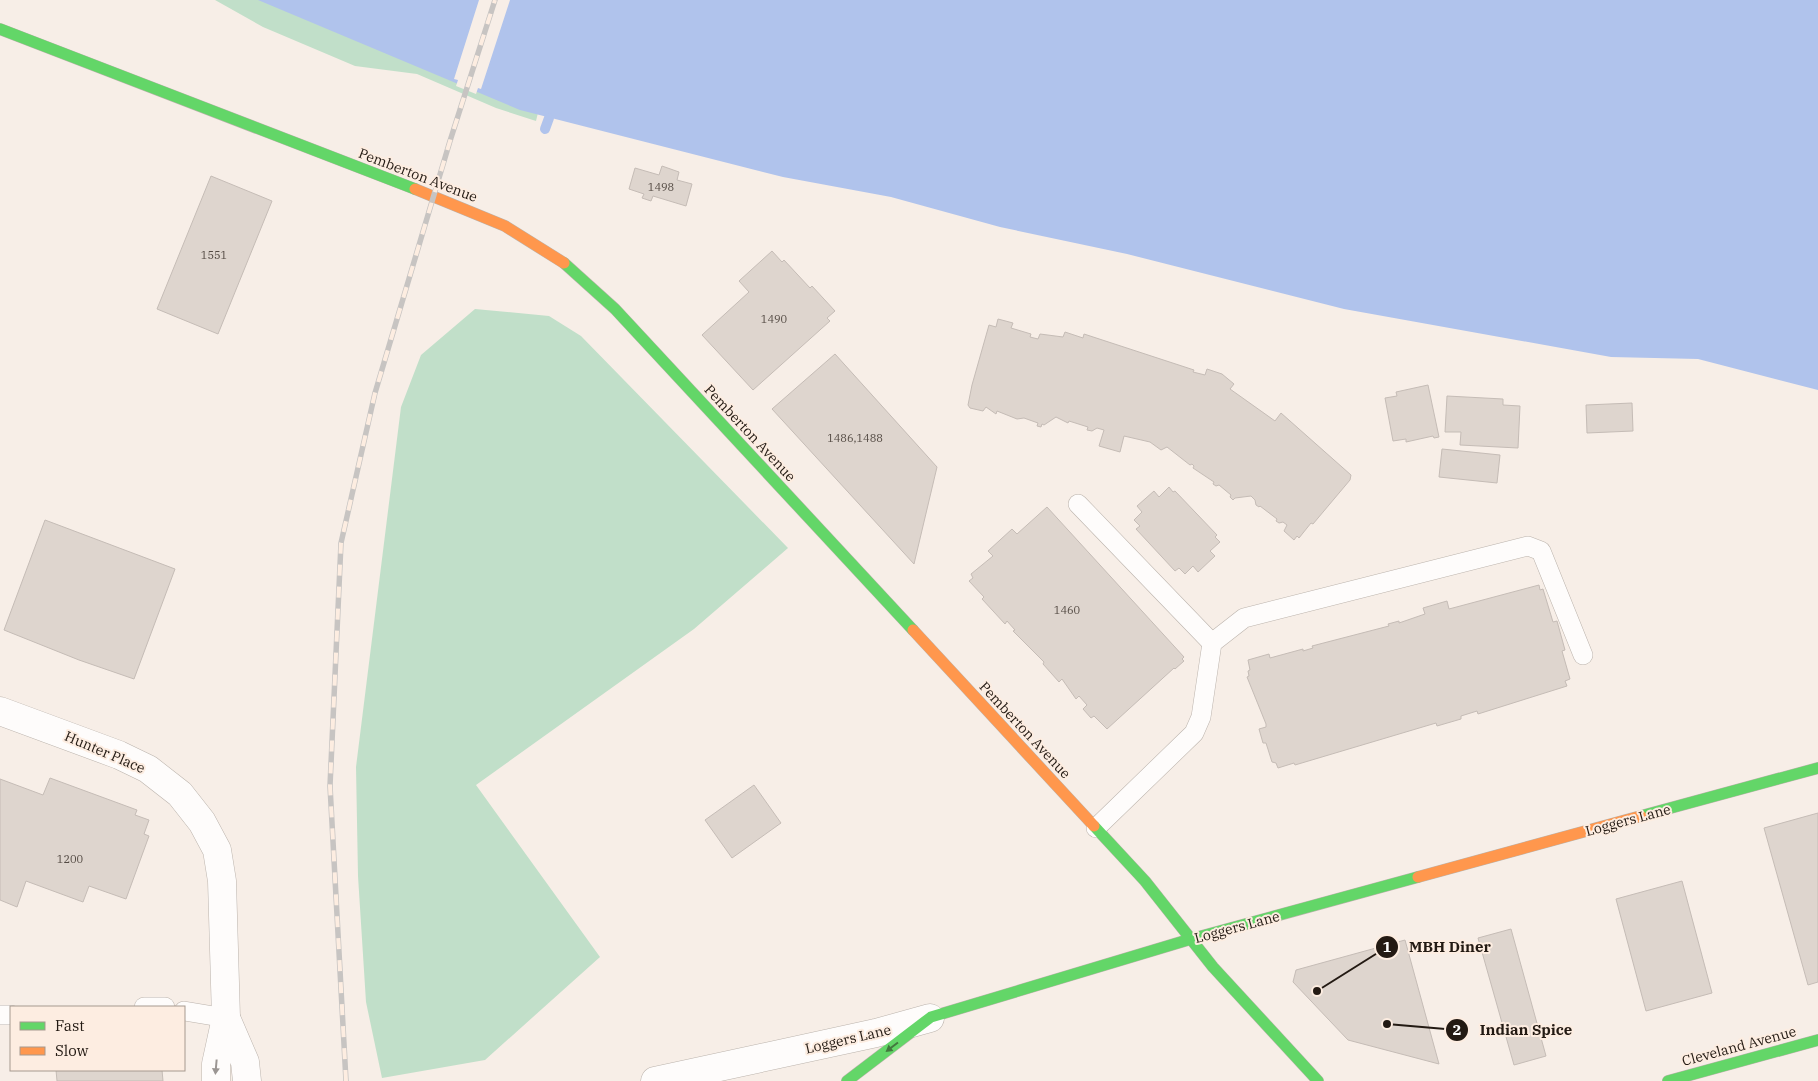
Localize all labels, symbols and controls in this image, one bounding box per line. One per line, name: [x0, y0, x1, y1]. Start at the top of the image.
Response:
street label: Pemberton Avenue: [356, 144, 480, 206]
house number: 1498: [648, 180, 674, 194]
house number: 1551: [201, 248, 227, 262]
house number: 1490: [761, 312, 788, 326]
street label: Pemberton Avenue: [700, 381, 800, 485]
house number: 1486,1488: [827, 431, 883, 445]
house number: 1460: [1054, 603, 1081, 617]
street label: Pemberton Avenue: [975, 678, 1075, 782]
street label: Hunter Place: [62, 727, 148, 777]
street label: Loggers Lane: [1583, 800, 1673, 840]
house number: 1200: [57, 852, 84, 866]
street label: Loggers Lane: [1192, 907, 1282, 947]
callout: MBH Diner: [1374, 932, 1501, 962]
text: 1: [1382, 937, 1392, 956]
text: MBH Diner: [1409, 937, 1492, 956]
legend: [10, 1006, 185, 1071]
callout: Indian Spice: [1444, 1015, 1582, 1045]
text: Fast: [55, 1016, 85, 1035]
street label: Loggers Lane: [803, 1020, 893, 1058]
text: 2: [1452, 1020, 1462, 1039]
text: Indian Spice: [1480, 1020, 1572, 1039]
street label: Cleveland Avenue: [1680, 1022, 1798, 1070]
text: Slow: [55, 1041, 89, 1060]
one-way arrow: [885, 1042, 899, 1052]
one-way arrow: [212, 1059, 220, 1075]

